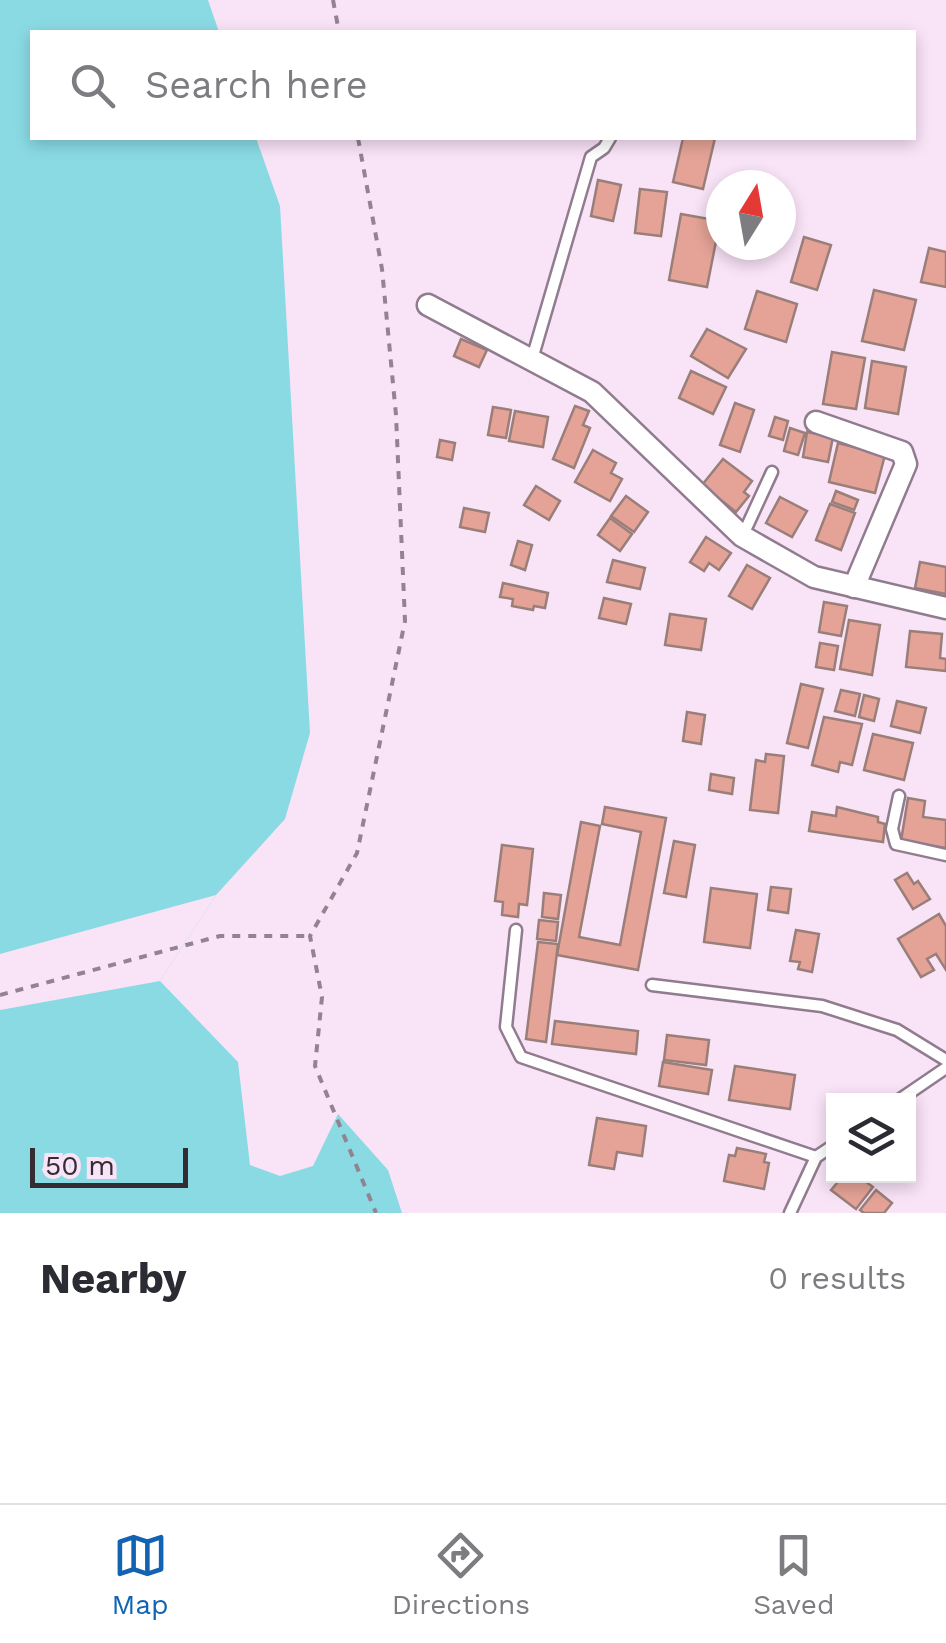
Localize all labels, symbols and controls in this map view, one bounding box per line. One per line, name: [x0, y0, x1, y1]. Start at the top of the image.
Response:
search box: [30, 30, 916, 140]
icon: search: [65, 58, 120, 113]
text: Search here: [145, 63, 368, 107]
north arrow: [706, 170, 796, 260]
map controls: [826, 1093, 916, 1183]
button: layers: [826, 1093, 916, 1183]
scale bar: [30, 1143, 188, 1188]
text: 50 m: [45, 1149, 115, 1182]
text: Nearby: [40, 1254, 187, 1303]
text: 0 results: [768, 1259, 906, 1297]
tab: Map: [112, 1528, 169, 1621]
tab: Directions: [392, 1528, 530, 1621]
tab: Saved: [753, 1528, 834, 1621]

